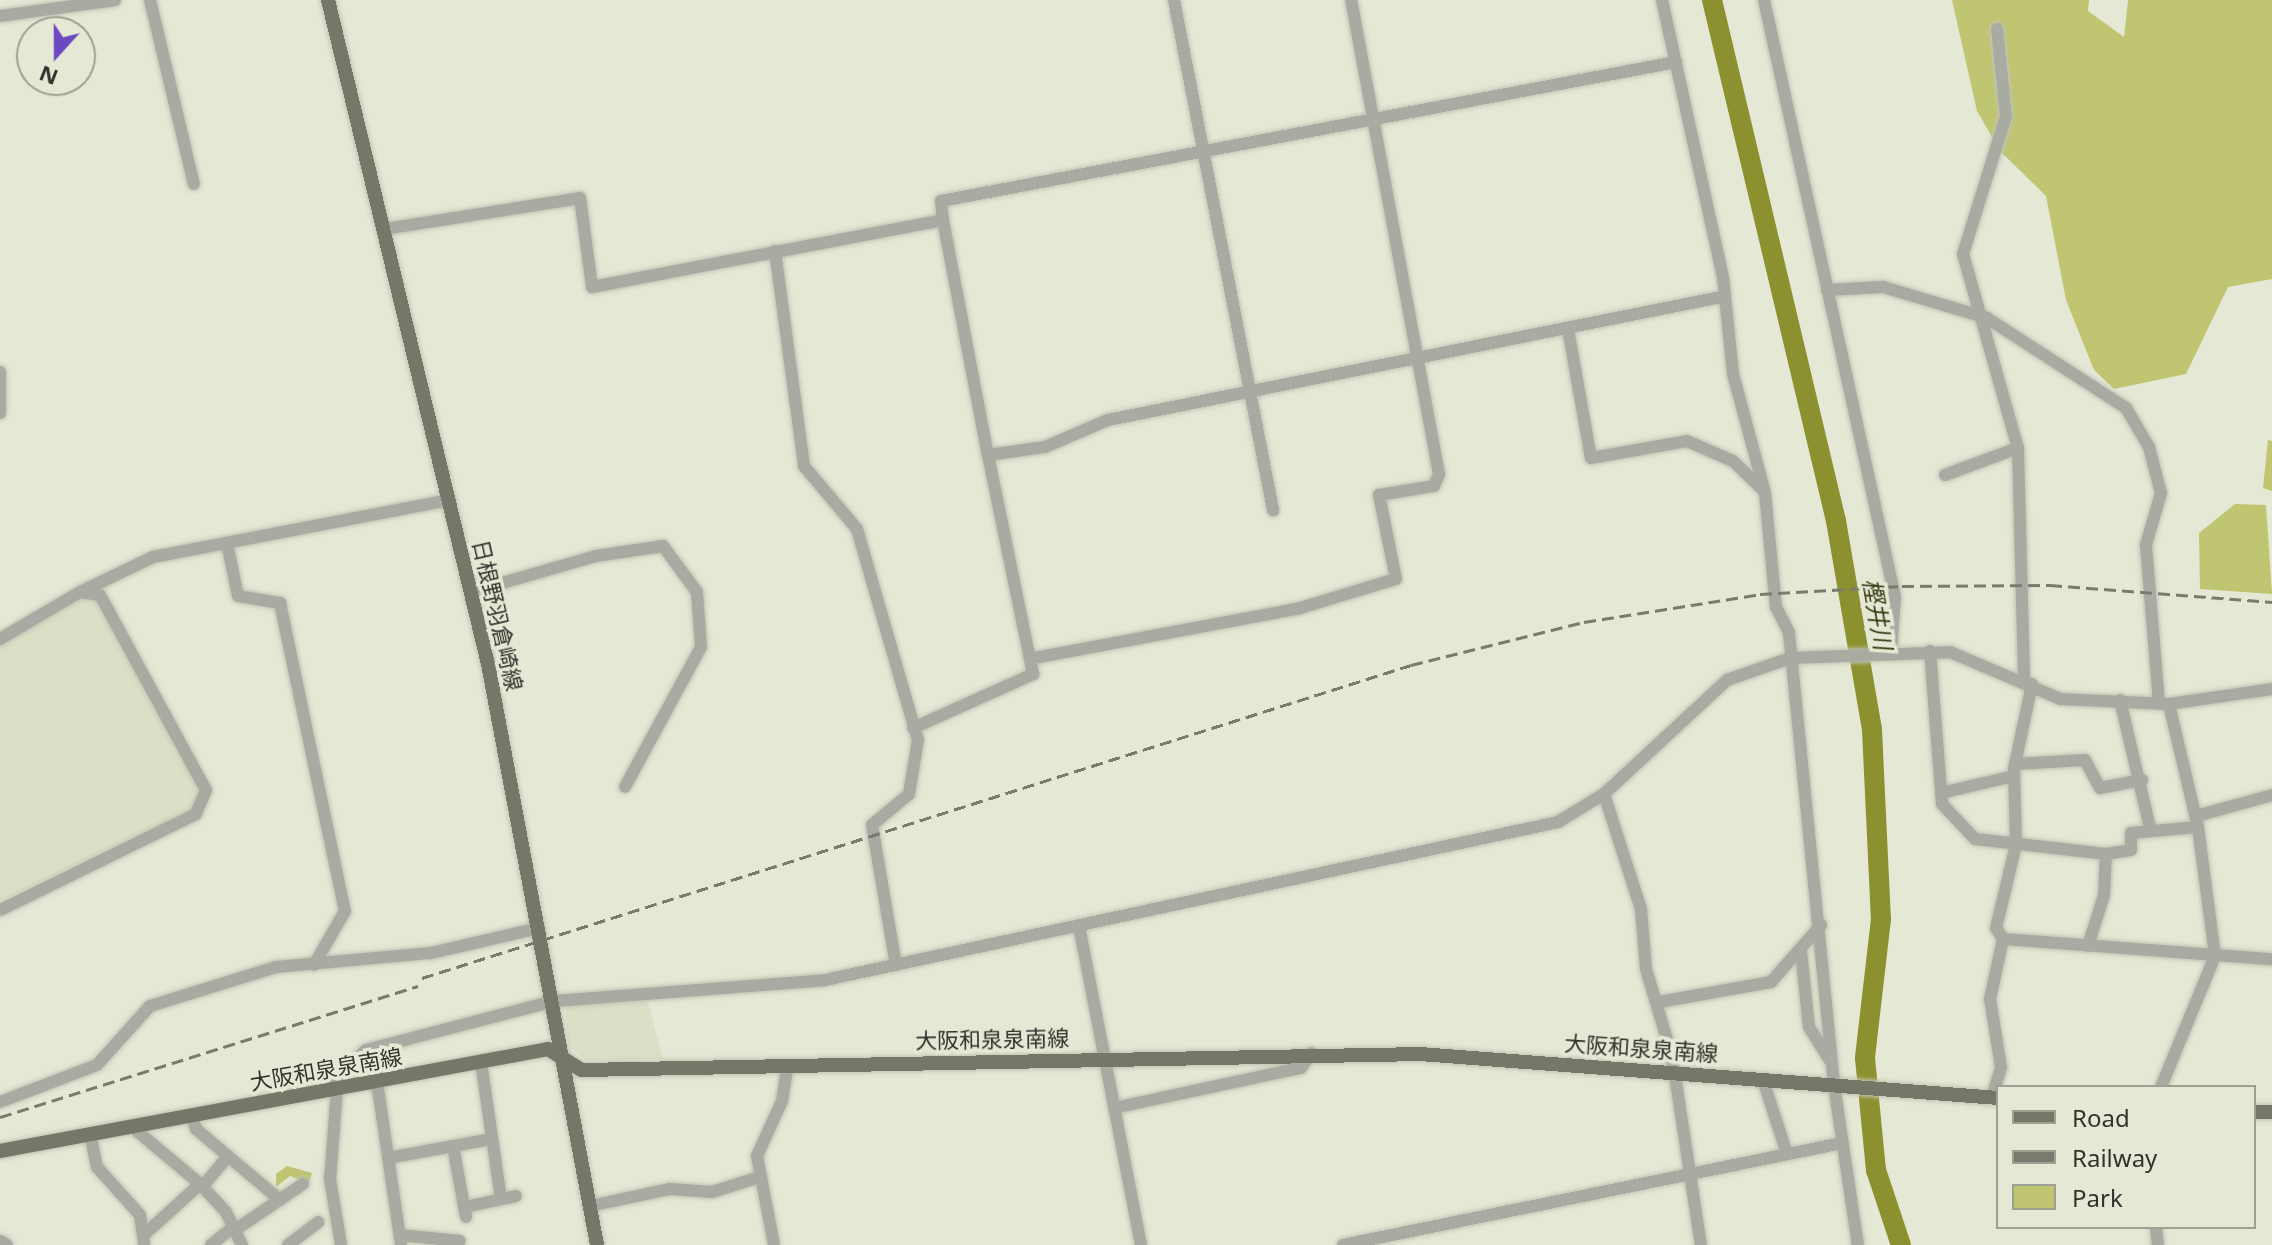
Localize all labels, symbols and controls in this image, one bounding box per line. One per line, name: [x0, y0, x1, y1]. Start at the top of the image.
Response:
north arrow: [16, 16, 96, 96]
text: N: [34, 59, 62, 94]
street label: 日根野羽倉崎線: [468, 537, 528, 693]
water label: 樫井川: [1858, 576, 1898, 652]
street label: 大阪和泉泉南線: [915, 1024, 1069, 1054]
street label: 大阪和泉泉南線: [1563, 1029, 1719, 1067]
street label: 大阪和泉泉南線: [248, 1043, 404, 1095]
legend: [1996, 1085, 2256, 1229]
text: Road: [2072, 1101, 2130, 1134]
text: Railway: [2072, 1141, 2157, 1174]
text: Park: [2072, 1181, 2123, 1214]

